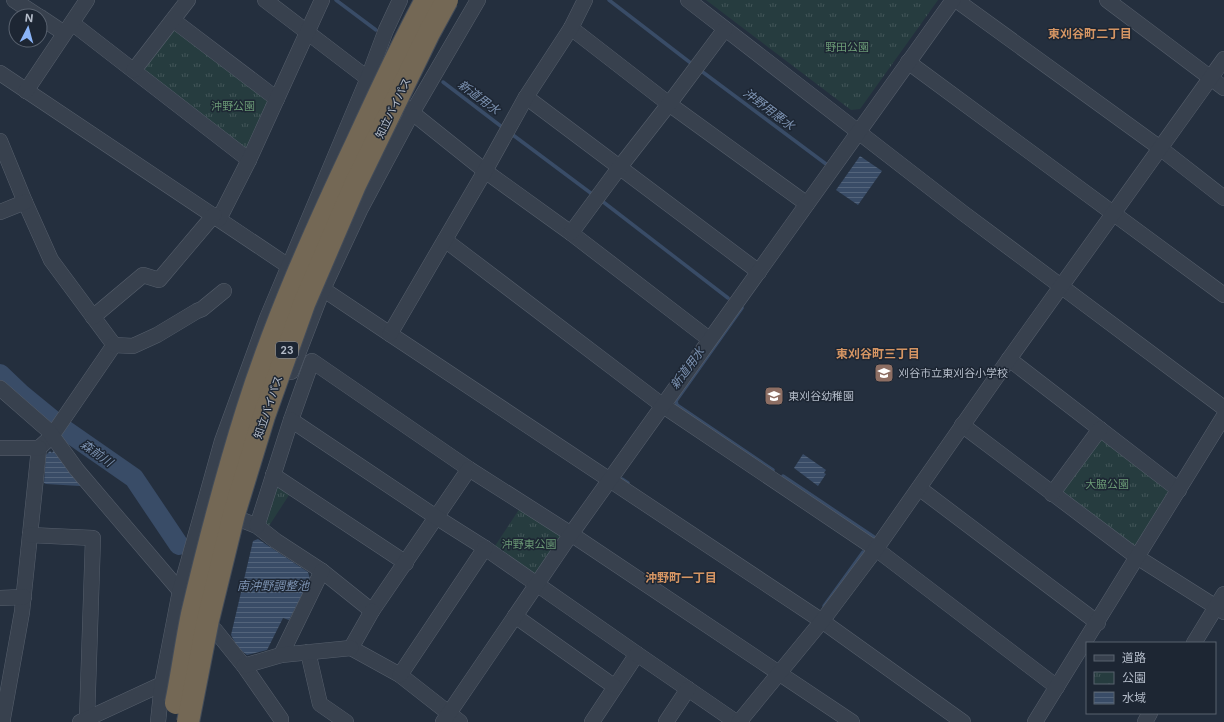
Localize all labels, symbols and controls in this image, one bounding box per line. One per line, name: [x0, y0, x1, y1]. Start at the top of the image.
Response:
north arrow: [8, 8, 48, 48]
text: N: [24, 11, 34, 25]
district label: 東刈谷町二丁目: [1048, 26, 1132, 41]
park label: 野田公園: [825, 40, 869, 54]
street label: 知立バイパス: [372, 75, 414, 141]
water label: 新道用水: [455, 77, 504, 119]
water label: 沖野用悪水: [741, 85, 799, 134]
park label: 沖野公園: [211, 99, 255, 113]
road number: 23: [276, 342, 298, 358]
water label: 新道用水: [667, 343, 708, 392]
district label: 東刈谷町三丁目: [836, 346, 920, 361]
school or university icon: 刈谷市立東刈谷小学校: [873, 362, 895, 384]
place label: 刈谷市立東刈谷小学校: [898, 366, 1008, 380]
street label: 知立バイパス: [251, 374, 285, 440]
school or university icon: 東刈谷幼稚園: [763, 385, 785, 407]
place label: 東刈谷幼稚園: [788, 389, 854, 403]
water label: 森前川: [78, 437, 118, 471]
park label: 大脇公園: [1085, 477, 1129, 491]
park label: 沖野東公園: [502, 537, 557, 551]
district label: 沖野町一丁目: [645, 570, 717, 585]
water label: 南沖野調整池: [237, 578, 310, 593]
legend: [1086, 642, 1216, 714]
text: 道路: [1122, 650, 1146, 665]
text: 公園: [1122, 670, 1146, 685]
text: 水域: [1122, 690, 1146, 705]

